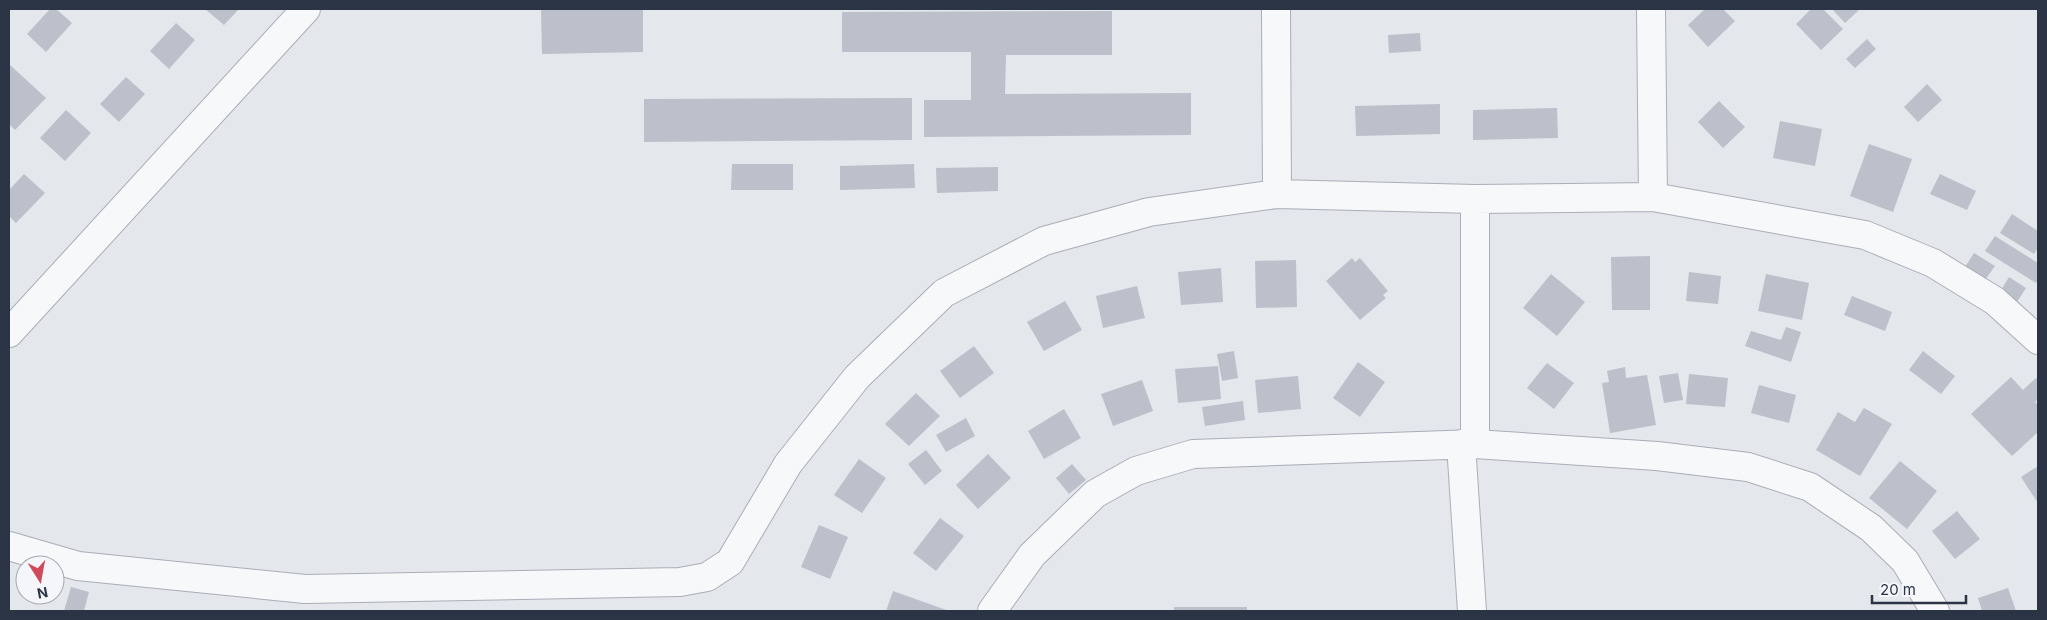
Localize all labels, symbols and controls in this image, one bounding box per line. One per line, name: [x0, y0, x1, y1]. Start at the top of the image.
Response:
north arrow: [15, 555, 65, 605]
scale bar: [1872, 572, 1966, 604]
text: 20 m: [1880, 580, 1916, 599]
text: N: [36, 584, 49, 603]

